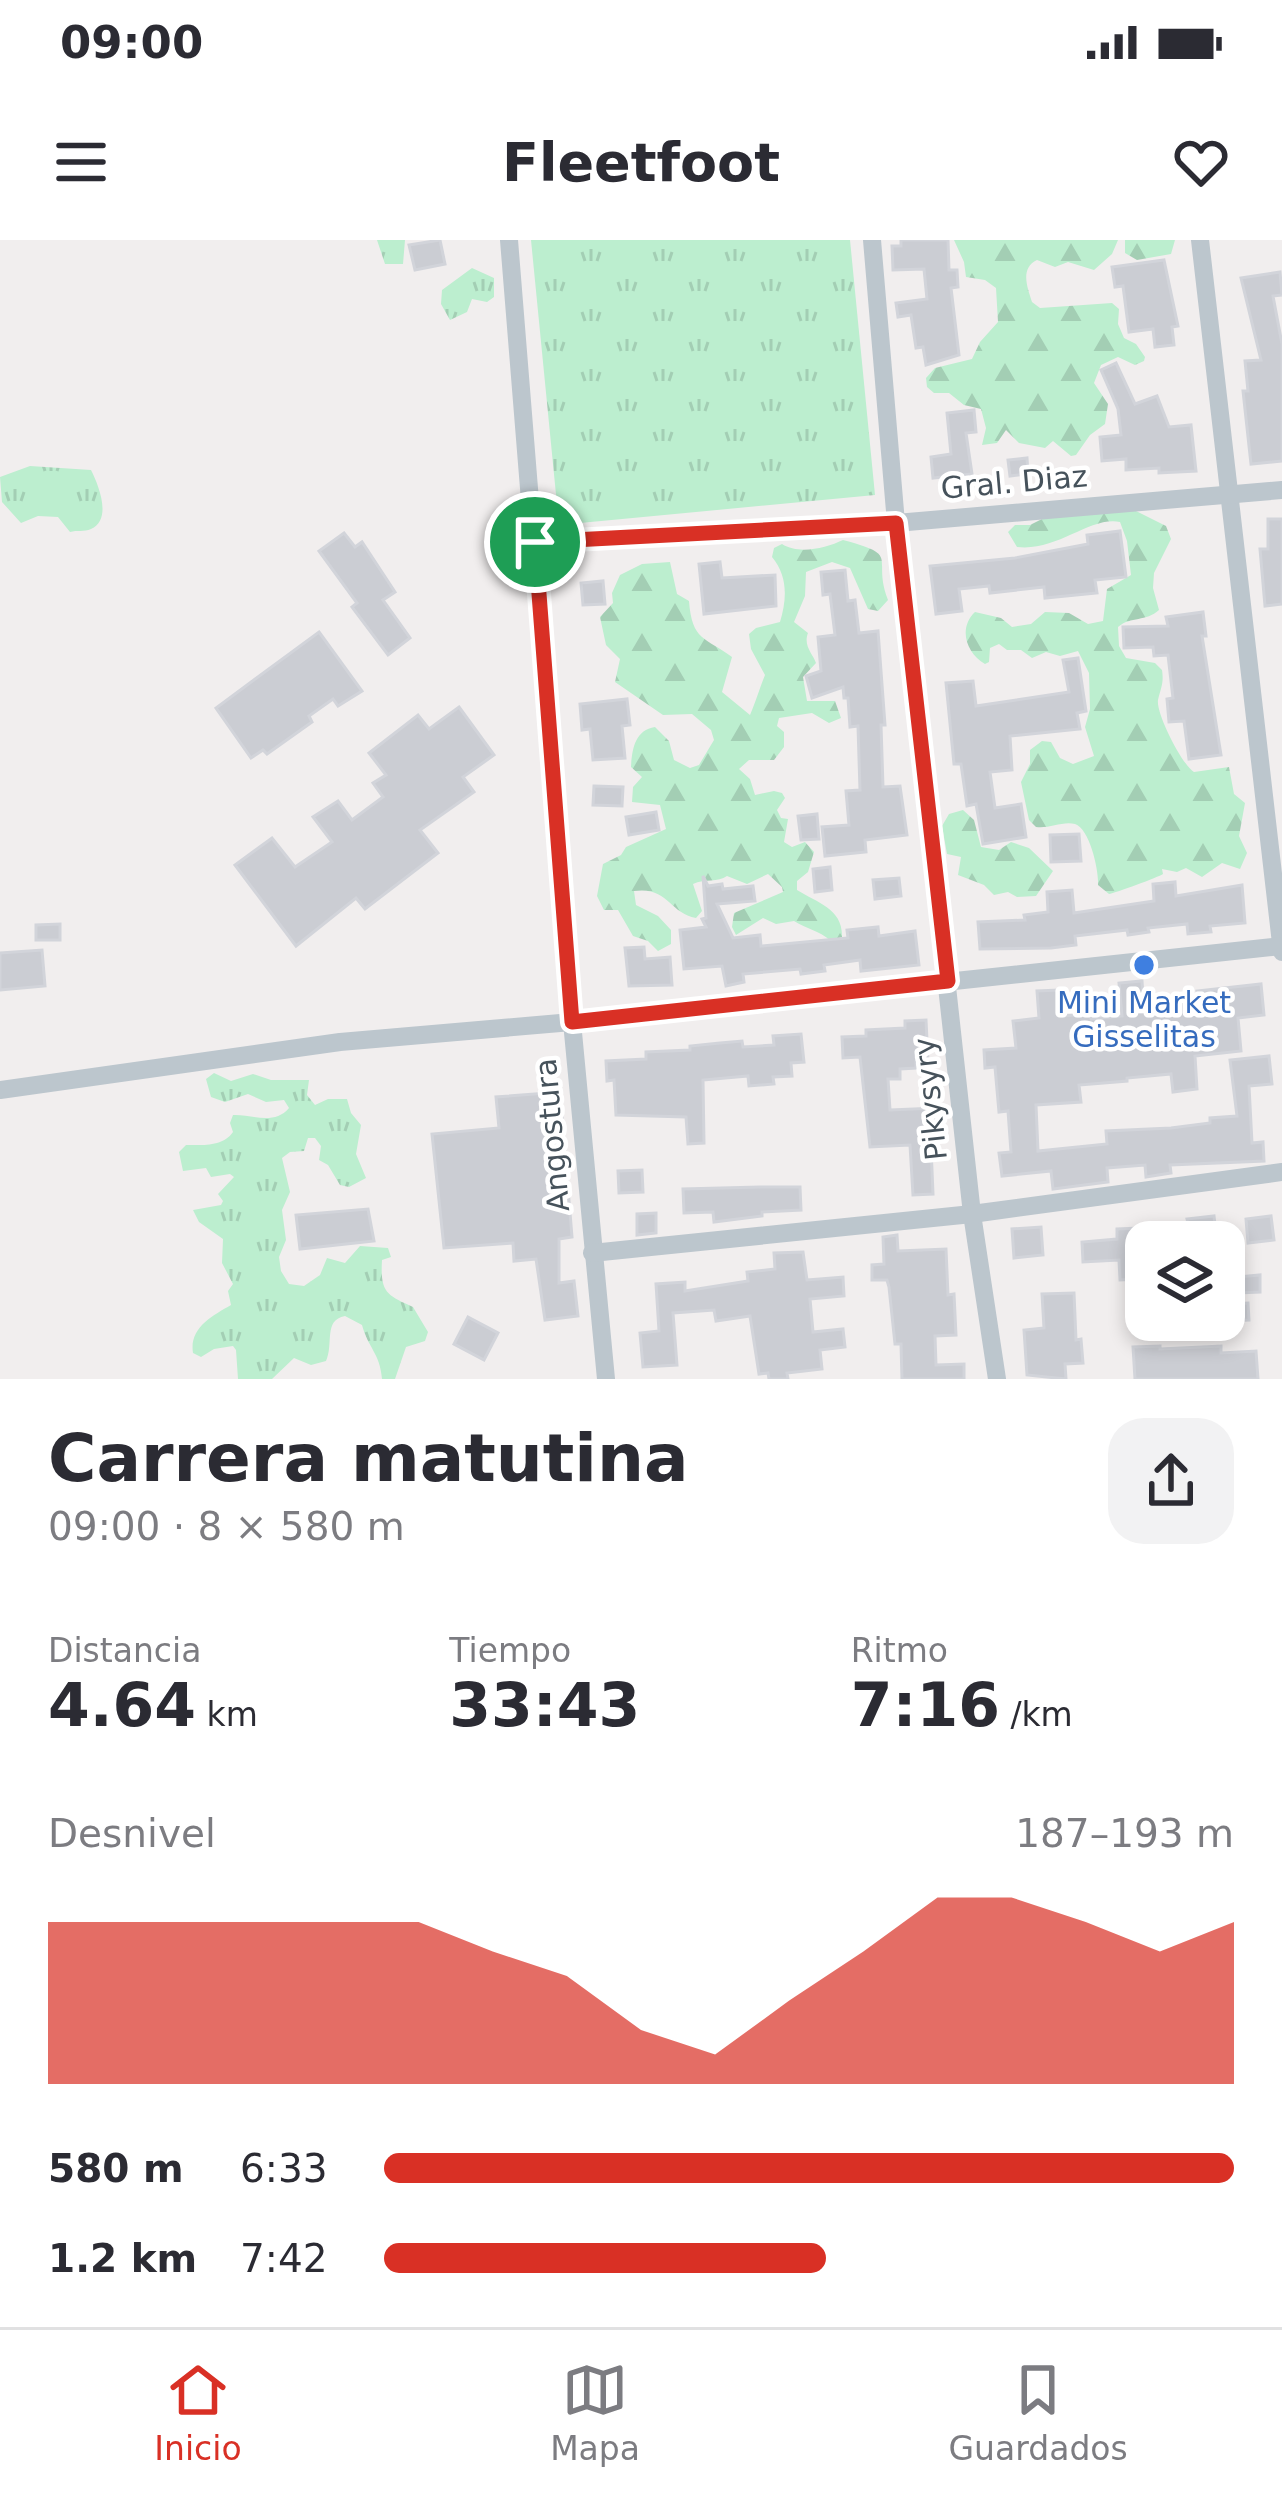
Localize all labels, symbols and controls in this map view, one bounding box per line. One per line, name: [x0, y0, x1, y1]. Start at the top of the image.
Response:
text: 09:00: [60, 16, 203, 69]
icon: menu: [48, 129, 114, 195]
icon: heart: [1168, 129, 1234, 195]
text: Fleetfoot: [502, 131, 780, 194]
street label: Gral. Diaz: [939, 458, 1089, 506]
pin: [484, 491, 586, 593]
icon: arrive: [502, 509, 568, 575]
marker: Mini Market Gisselitas: [1131, 952, 1157, 978]
place label: Mini Market Gisselitas: [1057, 985, 1231, 1054]
street label: Pikysyry: [906, 1036, 954, 1162]
street label: Angostura: [528, 1057, 576, 1213]
map controls: [1125, 1221, 1245, 1341]
button: layers: [1125, 1221, 1245, 1341]
button: share: [1108, 1418, 1234, 1544]
text: Carrera matutina: [48, 1420, 688, 1497]
text: 09:00 · 8 × 580 m: [48, 1504, 405, 1549]
text: Distancia: [48, 1631, 201, 1670]
text: Tiempo: [449, 1631, 571, 1670]
text: Ritmo: [851, 1631, 948, 1670]
text: 4.64: [48, 1670, 196, 1740]
text: 33:43: [449, 1670, 640, 1740]
text: 7:16: [851, 1670, 1000, 1740]
text: km: [196, 1695, 258, 1734]
text: /km: [1000, 1695, 1073, 1734]
text: Desnivel: [48, 1811, 216, 1856]
text: 187–193 m: [1015, 1811, 1234, 1856]
text: 580 m: [48, 2146, 184, 2191]
text: 6:33: [240, 2146, 328, 2191]
text: 1.2 km: [48, 2236, 197, 2281]
text: 7:42: [240, 2236, 328, 2281]
tab: Inicio: [154, 2357, 242, 2468]
tab: Mapa: [550, 2357, 640, 2468]
tab: Guardados: [949, 2357, 1128, 2468]

